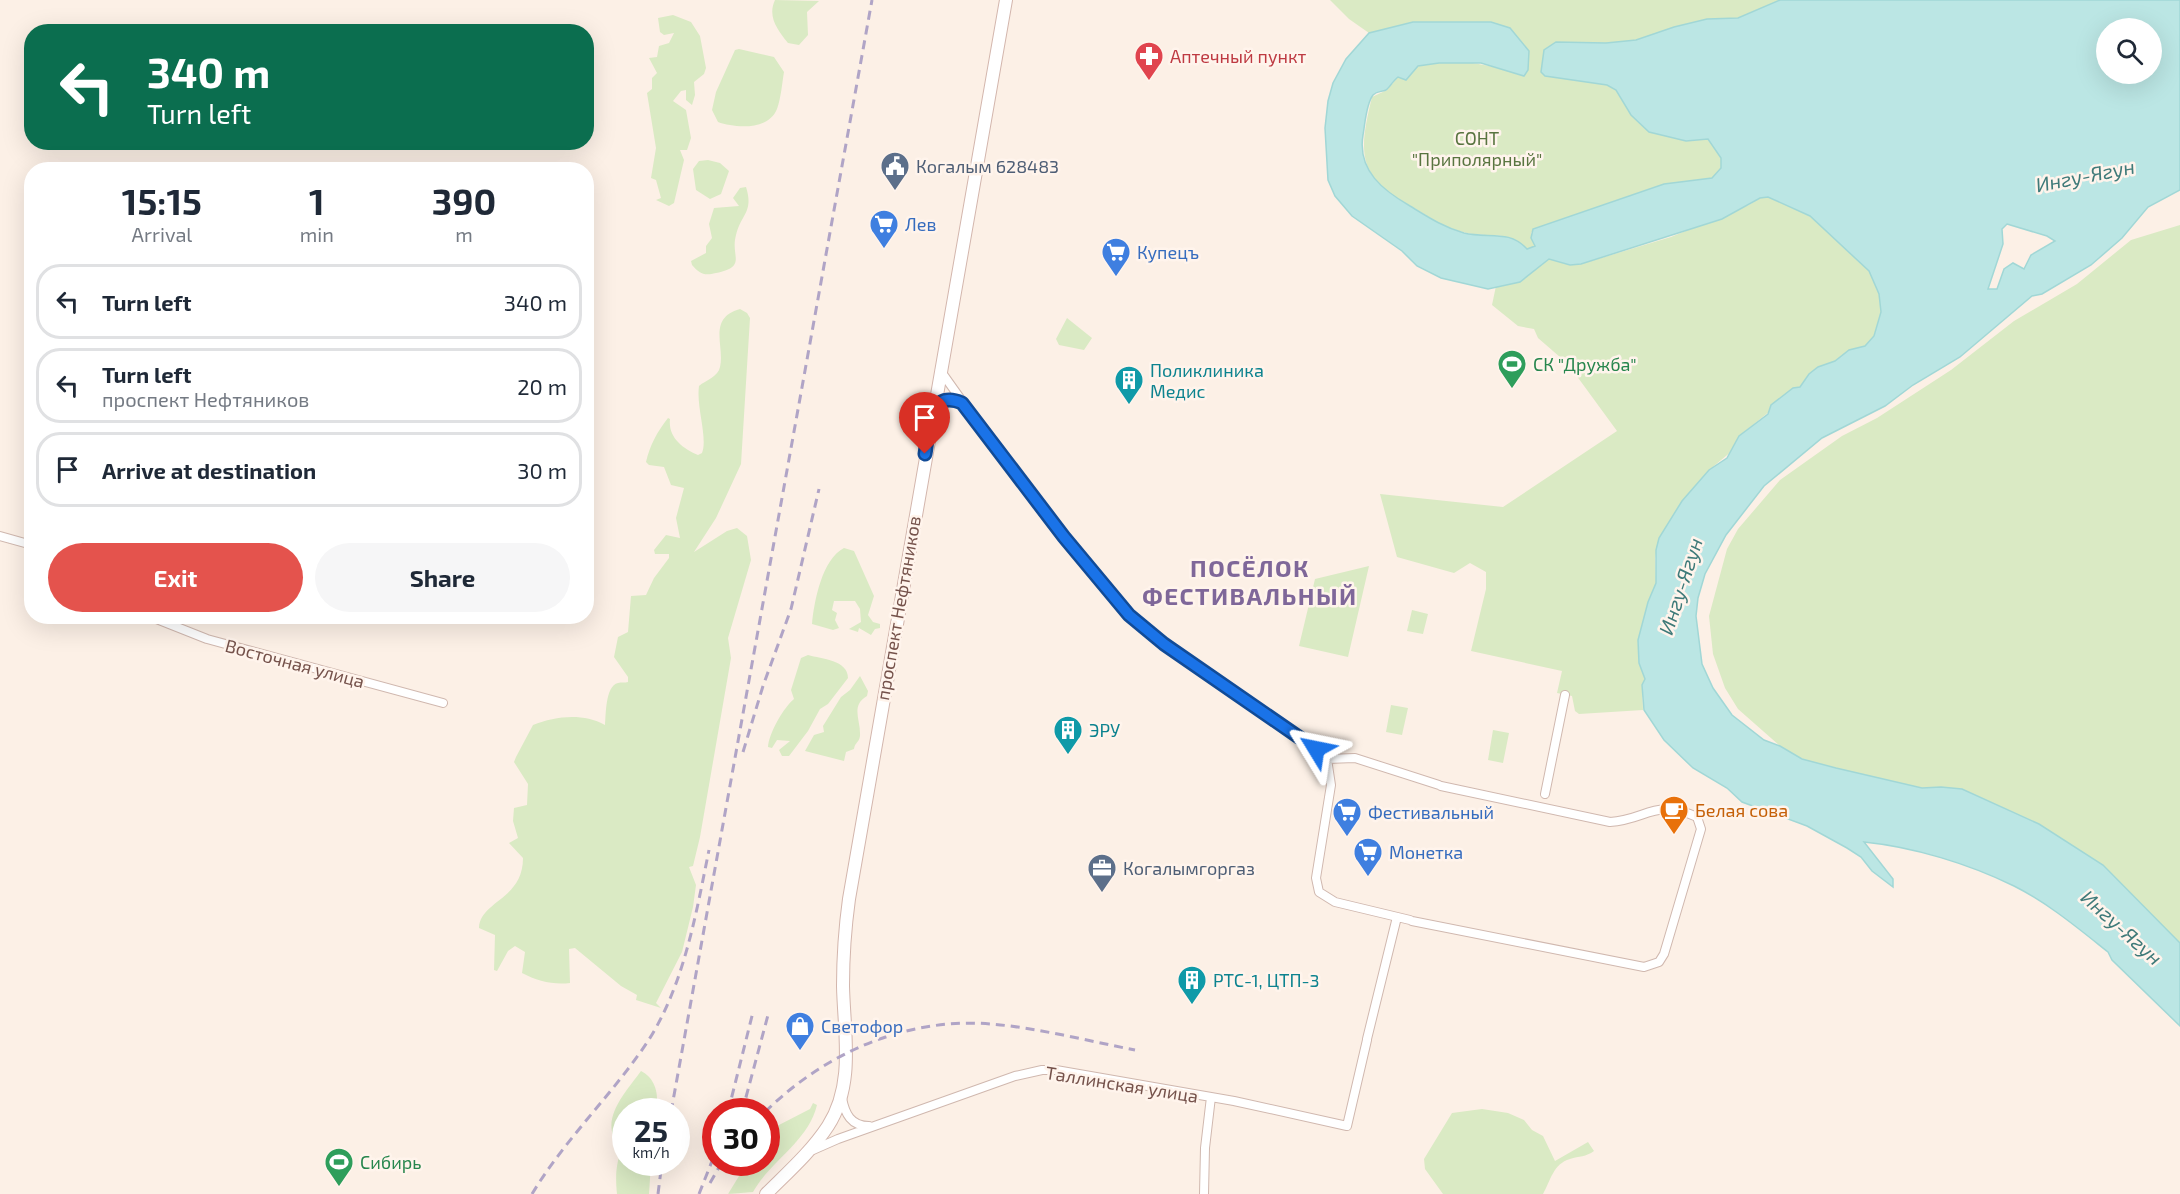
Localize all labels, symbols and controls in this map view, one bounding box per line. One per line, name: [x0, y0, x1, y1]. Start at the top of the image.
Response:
map controls: [2096, 18, 2162, 84]
button: search: [2096, 18, 2162, 84]
pharmacy icon: Аптечный пункт: [1133, 40, 1165, 82]
place label: Аптечный пункт: [1170, 45, 1307, 67]
text: 340 m: [147, 46, 270, 96]
icon: left: [48, 48, 126, 126]
text: Turn left: [147, 97, 251, 129]
park label: СОНТ "Приполярный": [1412, 127, 1542, 170]
public building icon: Когалым 628483: [879, 150, 911, 192]
water label: Ингу-Ягун: [2033, 154, 2137, 196]
place label: Когалым 628483: [916, 155, 1059, 177]
text: 15:15: [122, 179, 202, 222]
text: 1: [309, 179, 325, 222]
text: 390: [432, 179, 496, 222]
supermarket icon: Лев: [868, 208, 900, 250]
place label: Лев: [905, 213, 936, 235]
text: Arrival: [131, 222, 192, 246]
text: min: [300, 222, 334, 246]
text: m: [455, 222, 473, 246]
supermarket icon: Купецъ: [1100, 236, 1132, 278]
place label: Купецъ: [1137, 241, 1199, 263]
icon: left: [51, 285, 84, 318]
text: Turn left: [102, 289, 191, 315]
text: 340 m: [504, 289, 567, 315]
sports icon: СК "Дружба": [1496, 348, 1528, 390]
place label: СК "Дружба": [1533, 353, 1637, 375]
place label: Поликлиника Медис: [1150, 359, 1264, 402]
text: Turn left: [102, 361, 191, 387]
building icon: Поликлиника Медис: [1113, 364, 1145, 406]
icon: left: [51, 369, 84, 402]
text: 20 m: [517, 373, 567, 399]
text: проспект Нефтяников: [102, 387, 309, 411]
pin: [899, 392, 950, 454]
icon: arrive: [908, 401, 941, 434]
icon: arrive: [51, 453, 84, 486]
text: Arrive at destination: [102, 457, 316, 483]
text: 30 m: [517, 457, 567, 483]
street label: проспект Нефтяников: [871, 514, 925, 702]
water label: Ингу-Ягун: [1653, 535, 1707, 637]
button: Exit: [48, 543, 303, 612]
button: Share: [315, 543, 570, 612]
district label: ПОСЁЛОК ФЕСТИВАЛЬНЫЙ: [1142, 553, 1358, 610]
street label: Восточная улица: [223, 634, 367, 692]
building icon: ЭРУ: [1052, 714, 1084, 756]
position arrow: [1284, 717, 1348, 781]
place label: ЭРУ: [1089, 719, 1120, 741]
cafe icon: Белая сова: [1658, 794, 1690, 836]
supermarket icon: Фестивальный: [1331, 796, 1363, 838]
place label: Белая сова: [1695, 799, 1788, 821]
place label: Фестивальный: [1368, 801, 1494, 823]
supermarket icon: Монетка: [1352, 836, 1384, 878]
place label: Монетка: [1389, 841, 1463, 863]
office icon: Когалымгоргаз: [1086, 852, 1118, 894]
place label: Когалымгоргаз: [1123, 857, 1255, 879]
water label: Ингу-Ягун: [2077, 884, 2167, 970]
building icon: РТС-1, ЦТП-3: [1176, 964, 1208, 1006]
place label: РТС-1, ЦТП-3: [1213, 969, 1320, 991]
shop icon: Светофор: [784, 1010, 816, 1052]
place label: Светофор: [821, 1015, 903, 1037]
street label: Таллинская улица: [1044, 1061, 1200, 1107]
speed limit sign: 30: [702, 1098, 780, 1176]
text: 25: [634, 1112, 668, 1148]
text: km/h: [632, 1143, 670, 1161]
sports icon: Сибирь: [323, 1146, 355, 1188]
place label: Сибирь: [360, 1151, 422, 1173]

